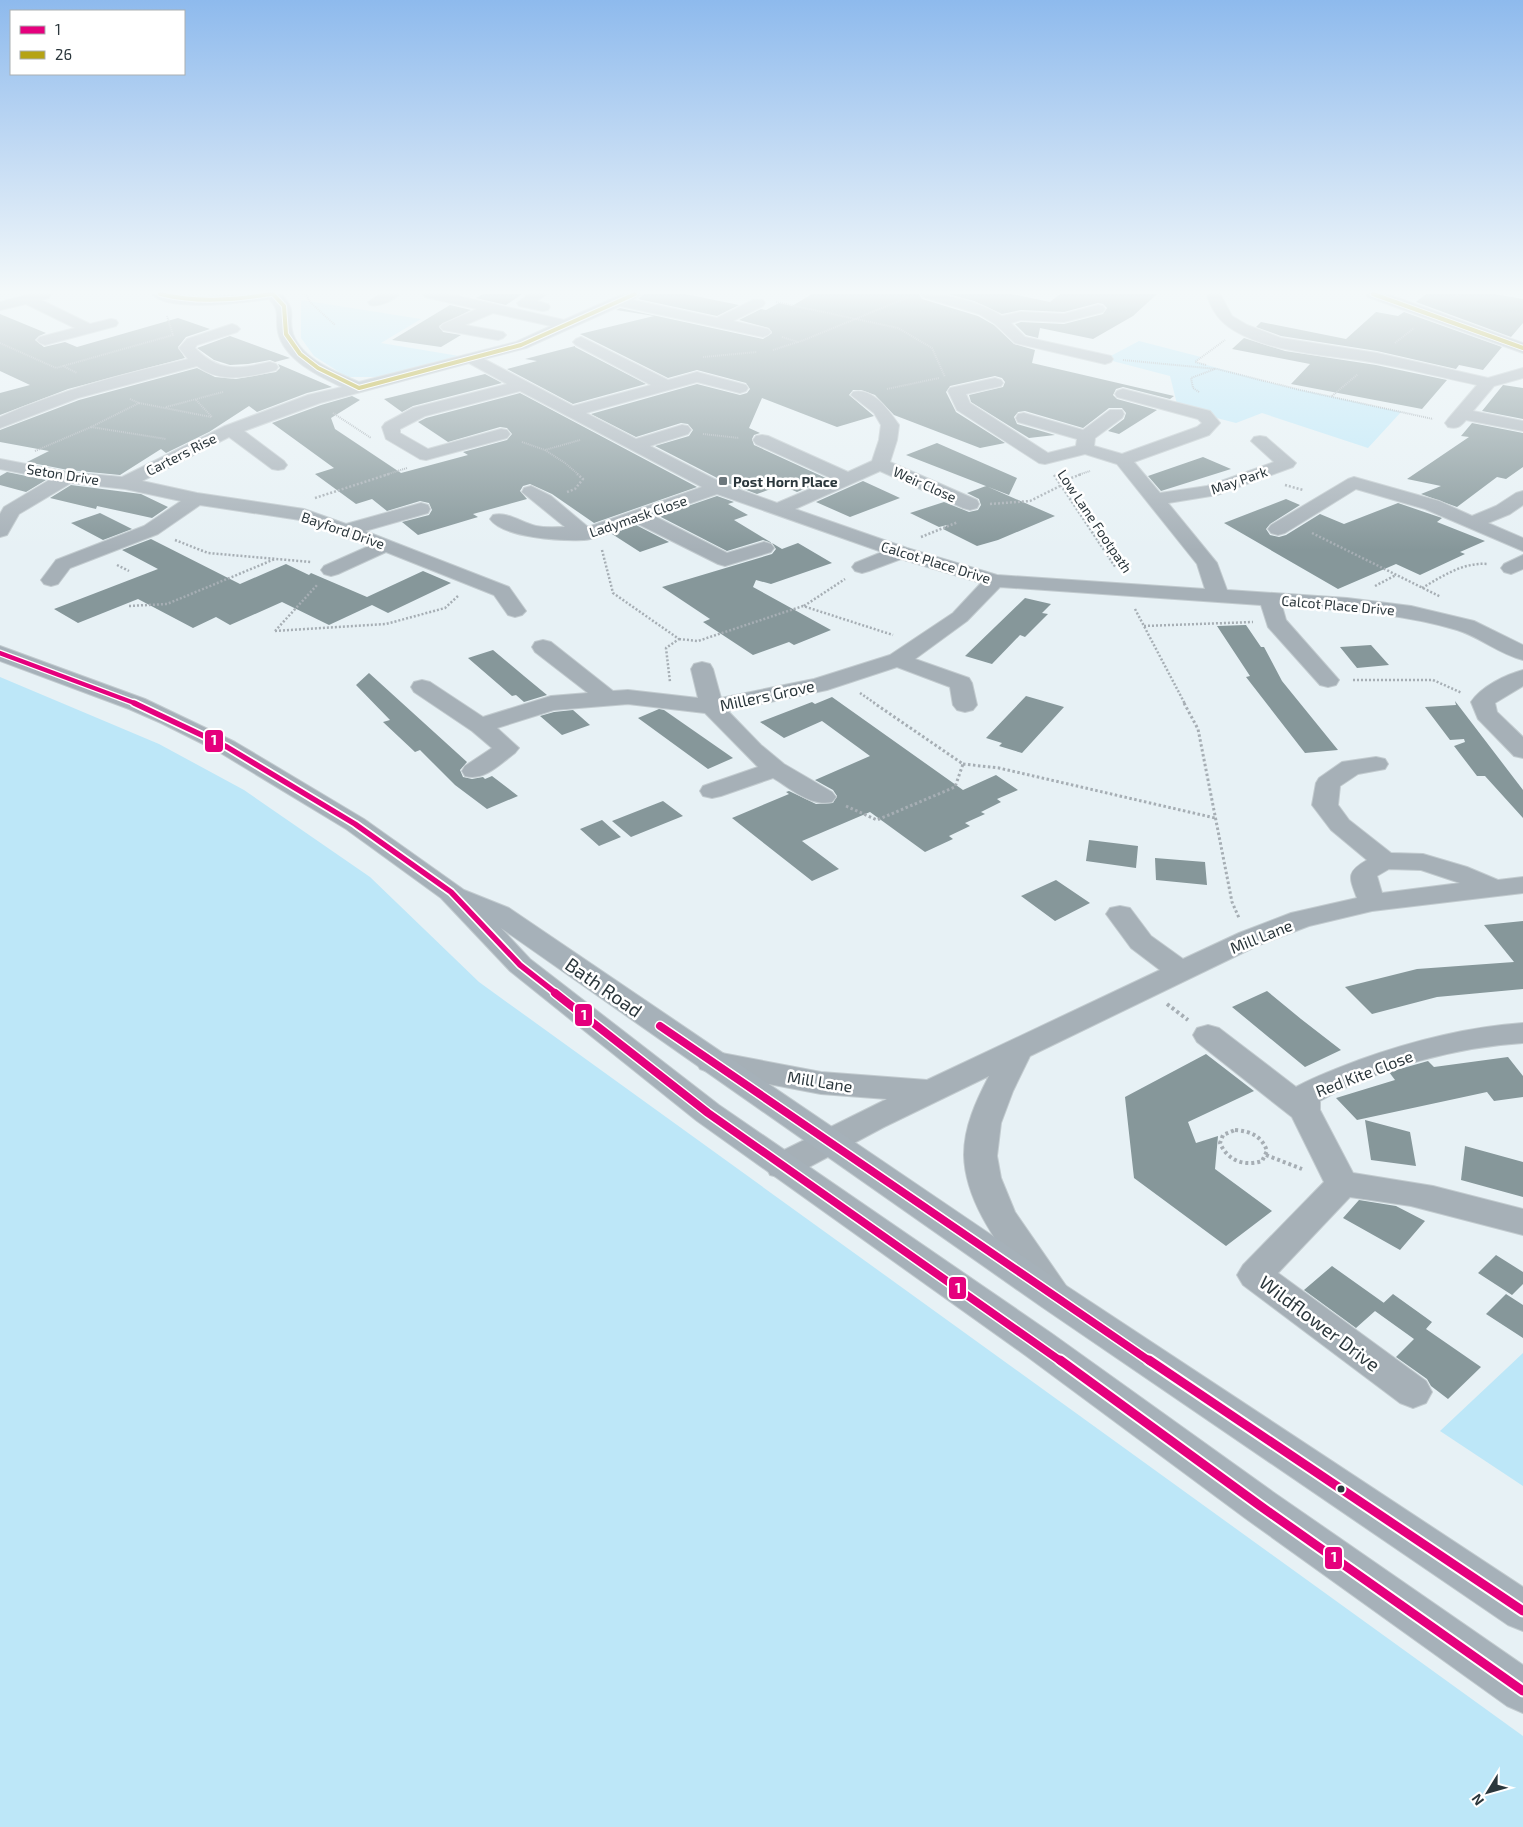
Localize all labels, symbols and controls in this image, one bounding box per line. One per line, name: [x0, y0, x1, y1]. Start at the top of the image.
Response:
legend: [10, 10, 185, 75]
text: 1: [55, 20, 61, 38]
text: 26: [55, 45, 72, 63]
street label: Carters Rise: [143, 429, 219, 479]
street label: Seton Drive: [26, 460, 100, 488]
street label: May Park: [1208, 462, 1270, 498]
street label: Weir Close: [891, 463, 959, 505]
street label: Low Lane Footpath: [1054, 466, 1136, 576]
place label: Post Horn Place: [733, 473, 838, 490]
marker: Post Horn Place: [717, 475, 729, 487]
street label: Ladymask Close: [587, 491, 689, 541]
street label: Bayford Drive: [299, 508, 387, 552]
street label: Calcot Place Drive: [879, 537, 993, 587]
street label: Calcot Place Drive: [1281, 592, 1395, 618]
street label: Millers Grove: [718, 676, 816, 714]
line badge: 1: [204, 729, 224, 753]
text: 1: [211, 731, 217, 748]
street label: Mill Lane: [1227, 915, 1295, 957]
street label: Bath Road: [561, 952, 647, 1022]
line badge: 1: [574, 1003, 593, 1027]
text: 1: [581, 1006, 587, 1023]
street label: Red Kite Close: [1313, 1046, 1415, 1100]
street label: Mill Lane: [786, 1066, 854, 1096]
street label: Wildflower Drive: [1255, 1270, 1385, 1376]
line badge: 1: [948, 1276, 967, 1300]
text: 1: [955, 1279, 961, 1296]
unlabelled marker: [1336, 1484, 1346, 1494]
line badge: 1: [1324, 1546, 1343, 1570]
text: 1: [1331, 1548, 1337, 1565]
north arrow: [1463, 1767, 1513, 1817]
text: N: [1467, 1791, 1487, 1809]

